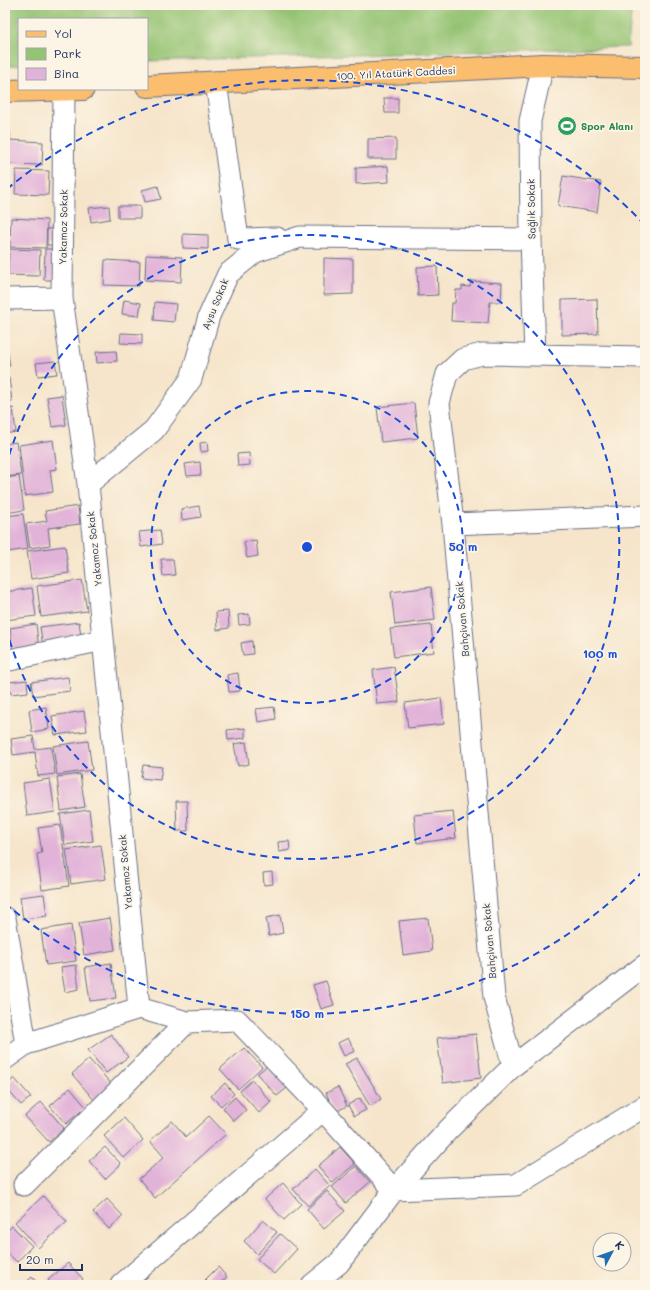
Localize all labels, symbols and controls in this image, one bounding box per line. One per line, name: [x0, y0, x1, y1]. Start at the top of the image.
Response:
legend: [18, 18, 148, 90]
text: Yol: [54, 25, 72, 41]
text: Park: [54, 45, 81, 61]
street label: 100. Yıl Atatürk Caddesi: [336, 63, 456, 83]
text: Bina: [54, 65, 79, 81]
sports icon: Spor Alanı: [556, 115, 578, 137]
place label: Spor Alanı: [581, 119, 634, 133]
street label: Sağlık Sokak: [523, 179, 539, 239]
street label: Yakamoz Sokak: [55, 189, 71, 265]
street label: Aysu Sokak: [198, 276, 232, 332]
street label: Yakamoz Sokak: [83, 511, 105, 587]
text: 50 m: [449, 538, 477, 554]
centre of rings: [300, 540, 314, 554]
street label: Bahçivan Sokak: [452, 581, 472, 657]
text: 100 m: [583, 645, 617, 661]
street label: Yakamoz Sokak: [115, 834, 135, 910]
street label: Bahçivan Sokak: [479, 903, 499, 979]
text: 150 m: [290, 1005, 324, 1021]
north arrow: [592, 1232, 632, 1272]
text: K: [612, 1237, 628, 1253]
scale bar: [20, 1246, 82, 1272]
text: 20 m: [26, 1251, 54, 1267]

